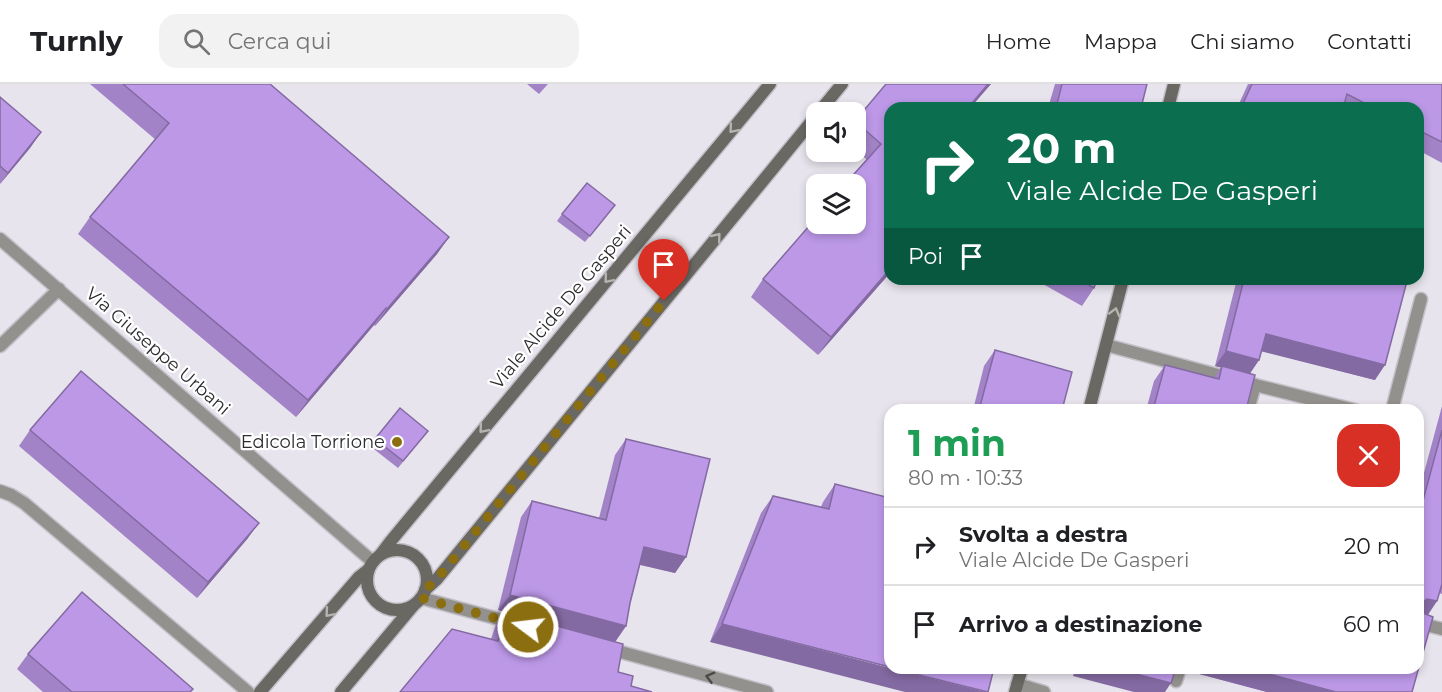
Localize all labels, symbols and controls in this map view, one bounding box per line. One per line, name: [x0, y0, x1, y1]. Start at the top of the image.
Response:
search box: [159, 14, 579, 68]
text: Turnly: [30, 24, 123, 58]
icon: search: [180, 25, 213, 58]
text: Cerca qui: [228, 28, 331, 55]
text: Home: [986, 29, 1051, 54]
text: Mappa: [1084, 29, 1157, 54]
text: Chi siamo: [1190, 29, 1294, 54]
text: Contatti: [1327, 29, 1412, 54]
map controls: [806, 102, 866, 234]
button: sound: [806, 102, 866, 162]
one-way arrow: [729, 122, 740, 133]
text: 20 m: [1007, 122, 1116, 174]
icon: right: [908, 126, 986, 204]
button: layers: [806, 174, 866, 234]
text: Viale Alcide De Gasperi: [1007, 174, 1318, 207]
street label: Viale Alcide De Gasperi: [486, 221, 636, 393]
one-way arrow: [709, 233, 720, 244]
pin: [638, 239, 689, 301]
icon: arrive: [955, 240, 988, 273]
text: Poi: [908, 243, 943, 270]
icon: arrive: [647, 248, 680, 281]
one-way arrow: [604, 272, 615, 283]
street label: Via Giuseppe Urbani: [81, 282, 235, 420]
one-way arrow: [1107, 307, 1120, 317]
text: 1 min: [908, 421, 1006, 465]
one-way arrow: [480, 422, 491, 433]
button: close: [1337, 424, 1400, 487]
place label: Edicola Torrione: [241, 431, 385, 453]
marker: Edicola Torrione: [390, 435, 404, 449]
text: 80 m · 10:33: [908, 466, 1023, 490]
text: Svolta a destra: [959, 521, 1128, 548]
icon: right: [908, 530, 941, 563]
text: 20 m: [1344, 533, 1400, 560]
text: Viale Alcide De Gasperi: [959, 548, 1189, 572]
position arrow: [496, 595, 560, 659]
one-way arrow: [325, 606, 336, 617]
icon: arrive: [908, 608, 941, 641]
text: Arrivo a destinazione: [959, 611, 1202, 638]
text: 60 m: [1343, 611, 1400, 638]
one-way arrow: [705, 671, 715, 684]

